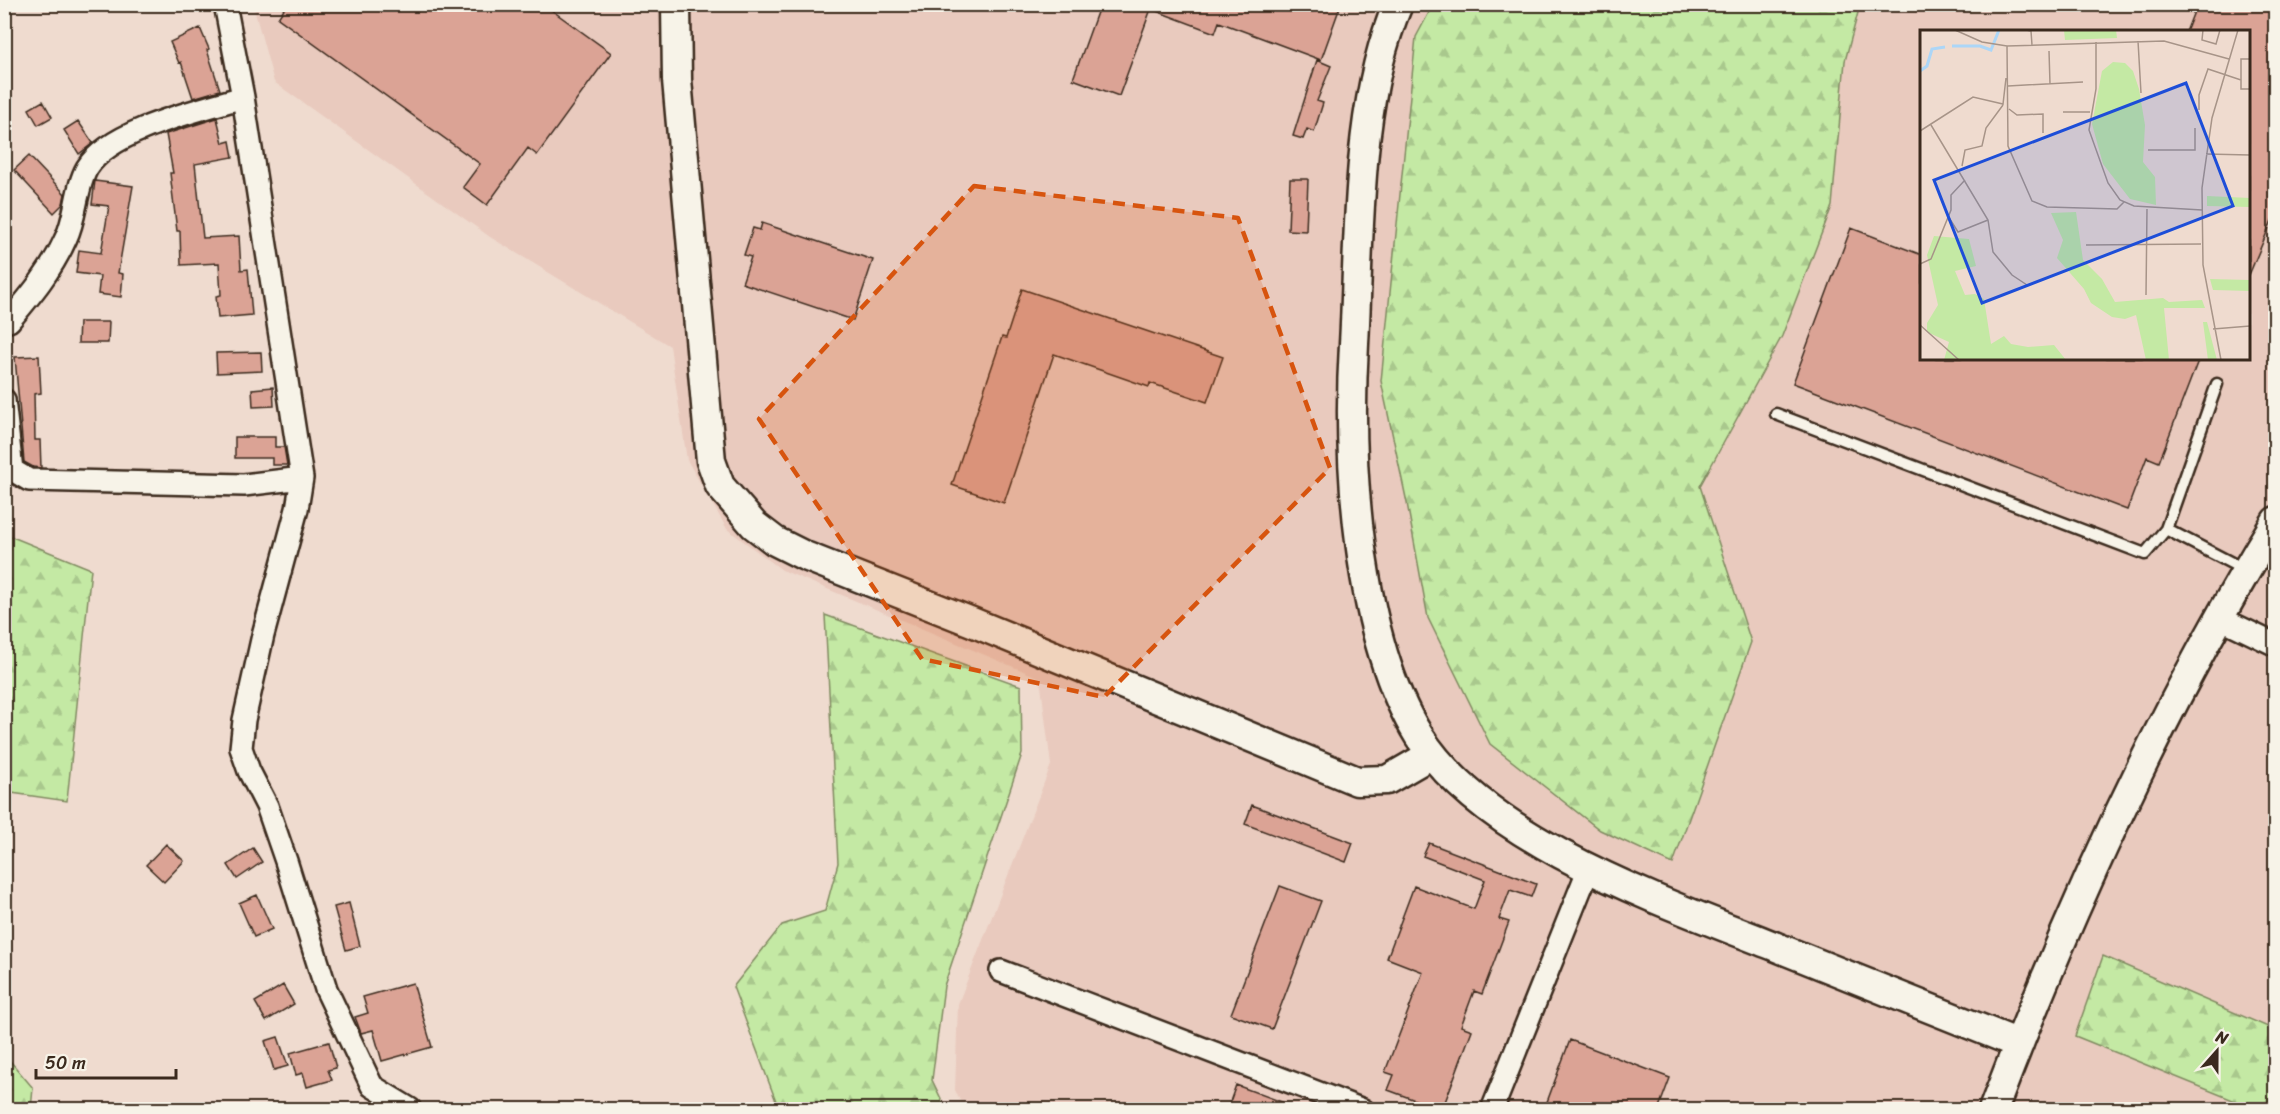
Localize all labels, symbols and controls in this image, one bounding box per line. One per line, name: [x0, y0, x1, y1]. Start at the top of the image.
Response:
inset map: [1920, 30, 2250, 360]
north arrow: [2187, 1021, 2247, 1081]
text: N: [2211, 1022, 2233, 1053]
scale bar: [36, 1042, 176, 1080]
text: 50 m: [45, 1047, 86, 1079]

